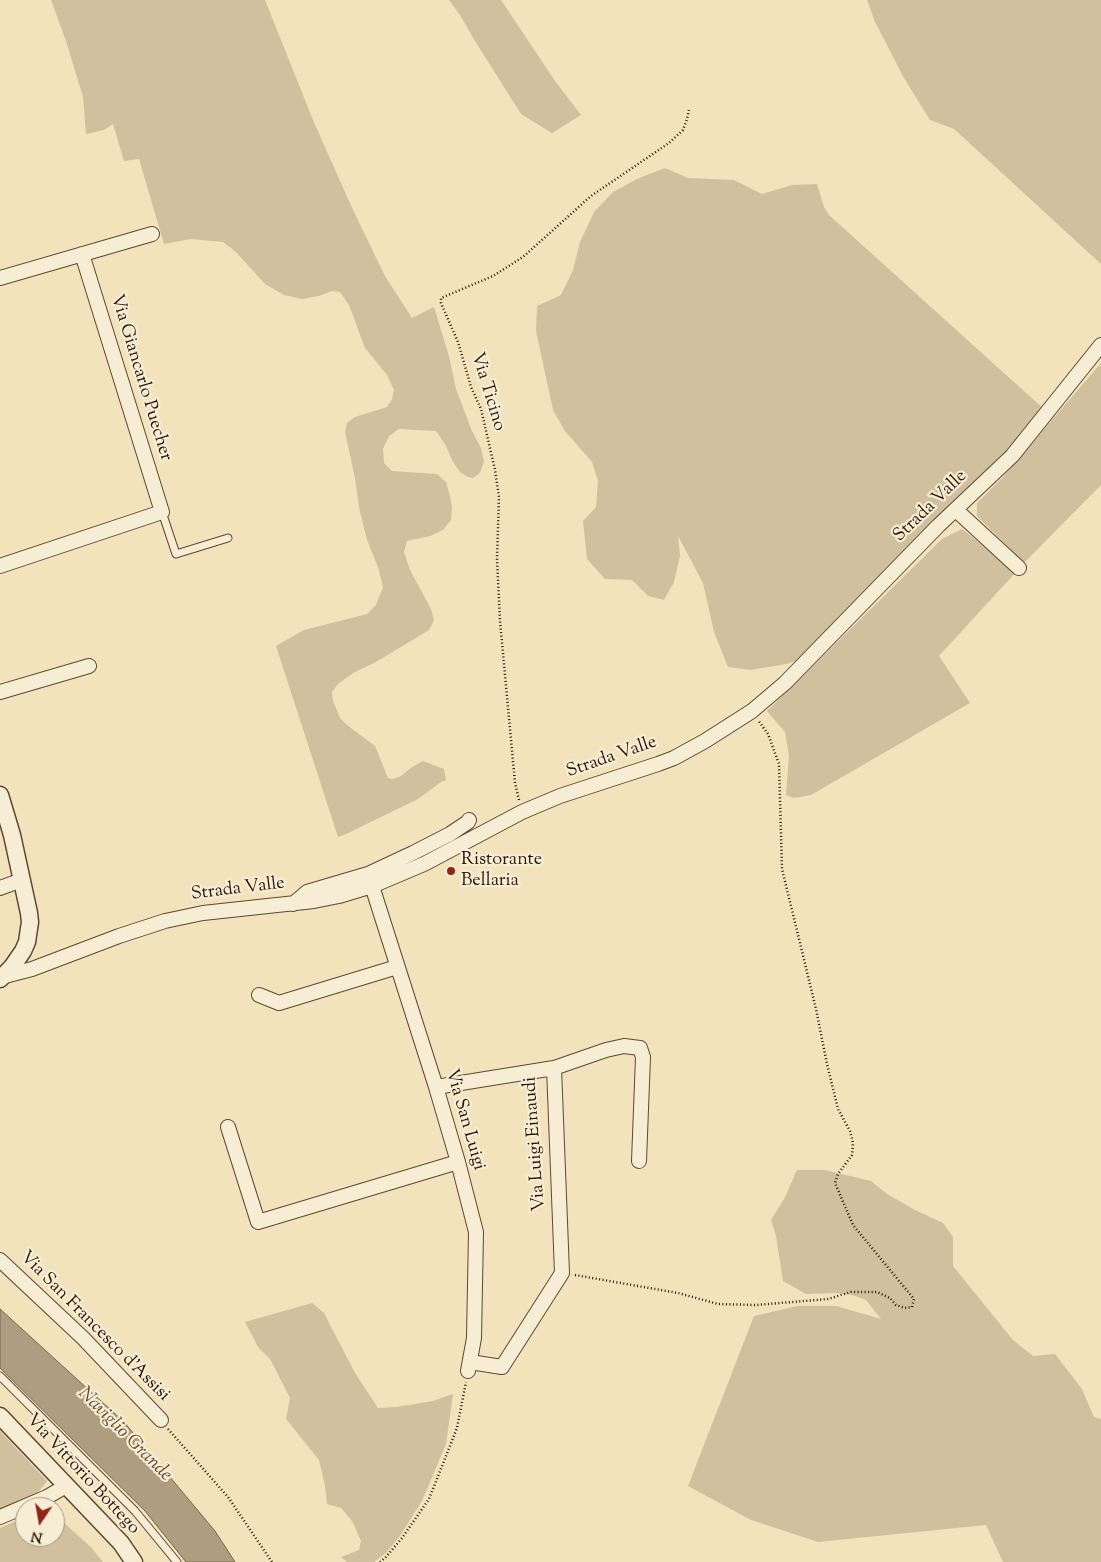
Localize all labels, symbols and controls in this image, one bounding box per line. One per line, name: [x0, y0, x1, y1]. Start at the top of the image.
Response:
street label: Via Giancarlo Puecher: [104, 292, 176, 464]
street label: Via Ticino: [465, 350, 509, 434]
street label: Strada Valle: [890, 467, 972, 547]
street label: Strada Valle: [564, 732, 660, 784]
place label: Ristorante Bellaria: [461, 850, 542, 892]
marker: Ristorante Bellaria: [445, 865, 457, 877]
street label: Strada Valle: [190, 874, 286, 906]
street label: Via San Luigi: [439, 1067, 489, 1173]
street label: Via Luigi Einaudi: [521, 1076, 551, 1212]
street label: Via San Francesco d'Assisi: [14, 1247, 174, 1407]
water label: Naviglio Grande: [72, 1383, 176, 1487]
street label: Via Vittorio Bottego: [21, 1410, 143, 1540]
north arrow: [15, 1497, 65, 1547]
text: N: [30, 1525, 45, 1547]

